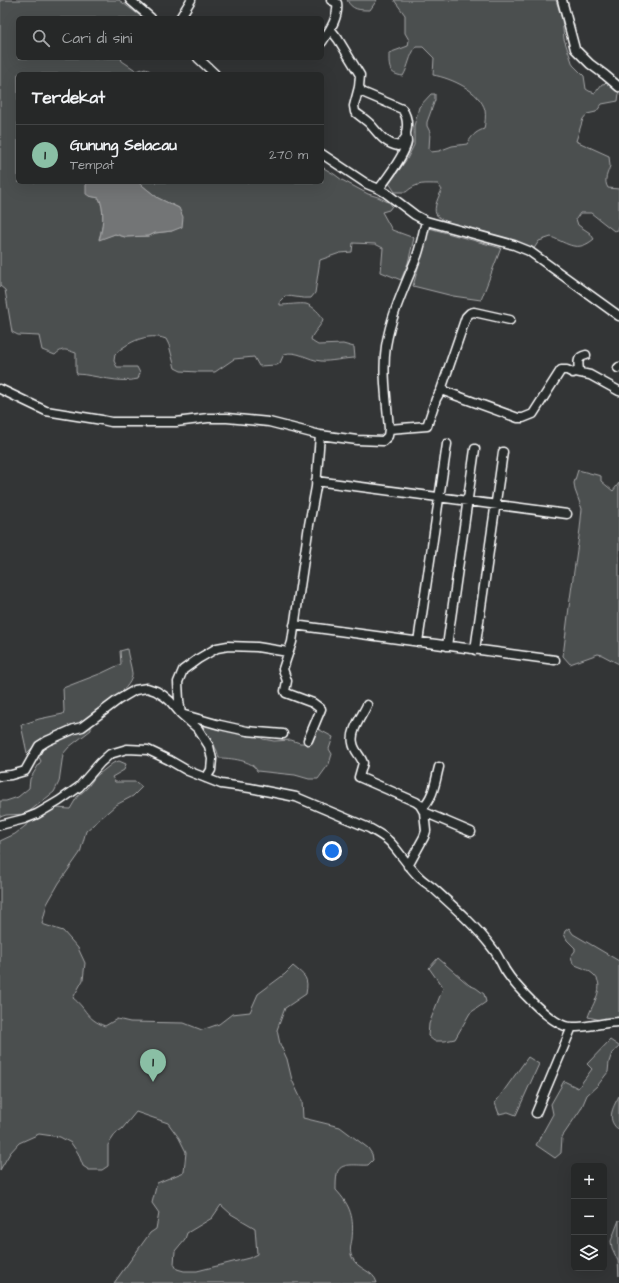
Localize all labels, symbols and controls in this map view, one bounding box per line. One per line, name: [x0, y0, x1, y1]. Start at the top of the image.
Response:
search box: [16, 16, 324, 60]
icon: search: [30, 27, 52, 49]
text: Cari di sini: [62, 28, 132, 49]
text: Terdekat: [32, 86, 105, 110]
text: Gunung Selacau: [70, 135, 177, 156]
text: 1: [44, 146, 46, 164]
text: 270 m: [269, 146, 308, 164]
text: Tempat: [70, 156, 114, 174]
your location: [322, 841, 342, 861]
pin: 1: [140, 1049, 166, 1082]
map controls: [571, 1163, 607, 1271]
button: +: [571, 1163, 607, 1199]
button: −: [571, 1199, 607, 1235]
button: layers: [571, 1235, 607, 1271]

